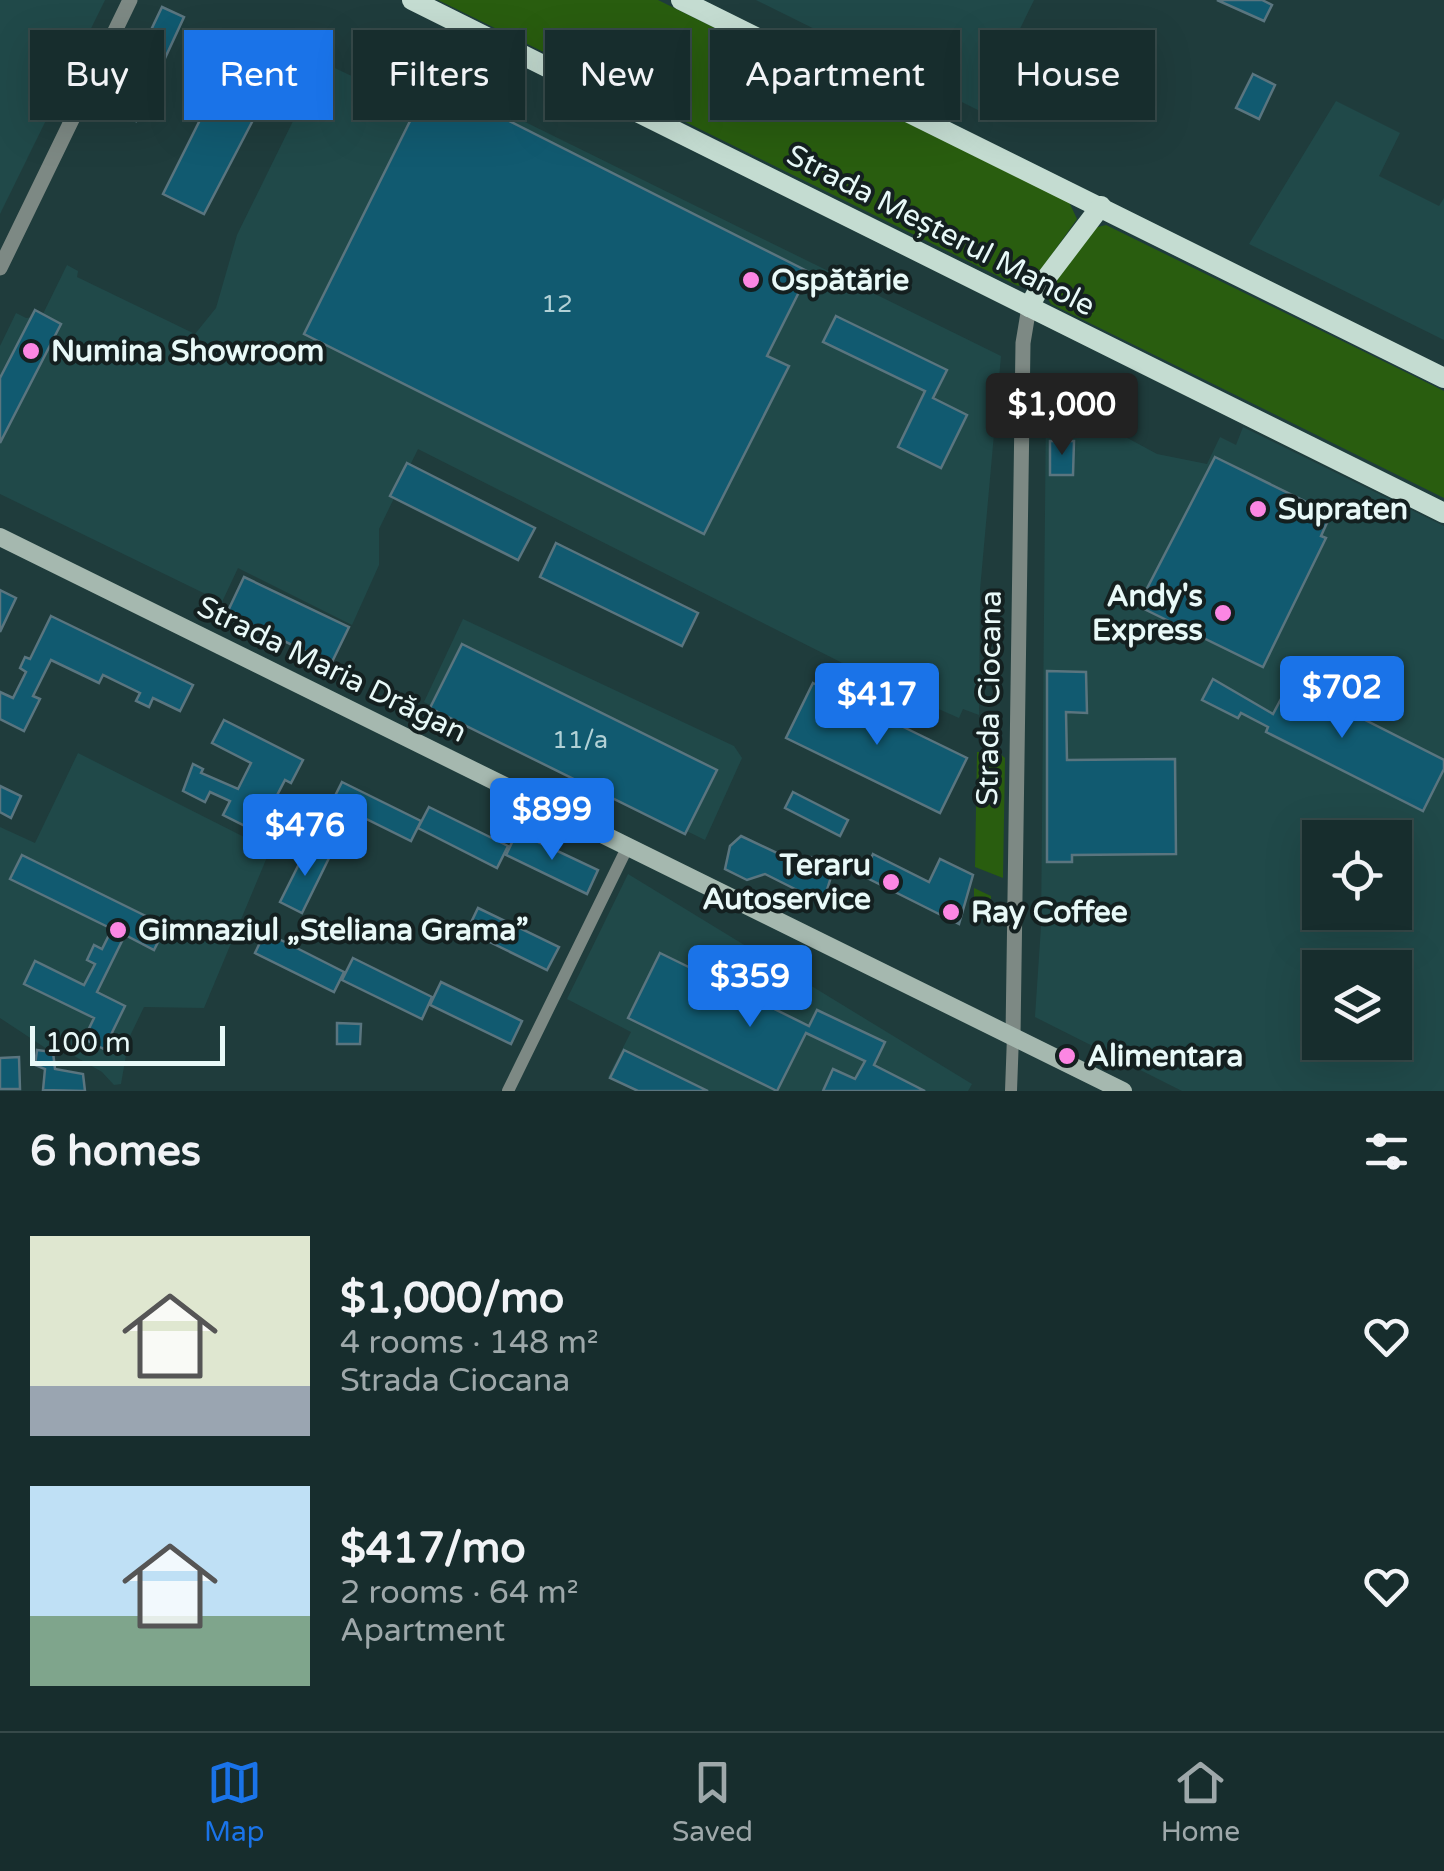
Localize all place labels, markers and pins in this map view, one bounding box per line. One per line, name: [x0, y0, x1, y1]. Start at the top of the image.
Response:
place label: Ospătărie: [771, 262, 909, 299]
marker: Ospătărie: [740, 269, 762, 291]
place label: Numina Showroom: [51, 333, 324, 370]
marker: Numina Showroom: [20, 340, 42, 362]
pin: $1,000: [981, 373, 1143, 458]
place label: Supraten: [1278, 491, 1408, 528]
marker: Supraten: [1247, 498, 1269, 520]
place label: Andy's Express: [1092, 578, 1203, 649]
marker: Andy's Express: [1212, 602, 1234, 624]
pin: $702: [1283, 656, 1401, 741]
pin: $417: [818, 663, 936, 748]
pin: $899: [493, 778, 611, 863]
pin: $476: [246, 794, 364, 879]
place label: Teraru Autoservice: [702, 847, 871, 918]
marker: Teraru Autoservice: [880, 871, 902, 893]
place label: Ray Coffee: [971, 894, 1128, 931]
marker: Ray Coffee: [940, 901, 962, 923]
place label: Gimnaziul „Steliana Grama”: [138, 912, 528, 949]
marker: Gimnaziul „Steliana Grama”: [107, 919, 129, 941]
pin: $359: [691, 945, 809, 1030]
place label: Alimentara: [1087, 1038, 1243, 1075]
marker: Alimentara: [1056, 1045, 1078, 1067]

